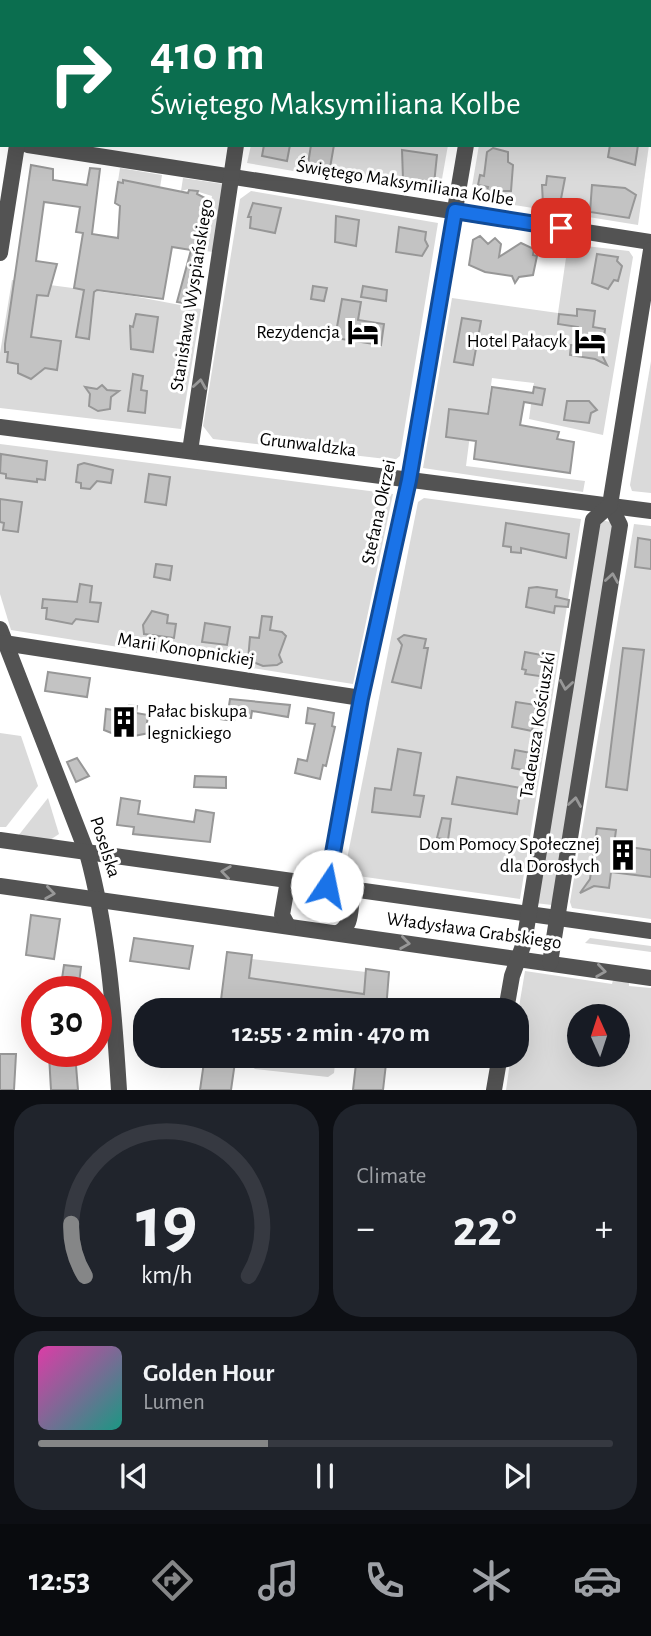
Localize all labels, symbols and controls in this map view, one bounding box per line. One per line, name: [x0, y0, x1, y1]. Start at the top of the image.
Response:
icon: right: [35, 28, 126, 119]
text: 410 m: [150, 30, 265, 79]
text: Świętego Maksymiliana Kolbe: [150, 88, 521, 120]
street label: Świętego Maksymiliana Kolbe: [295, 154, 516, 210]
street label: Stanisława Wyspiańskiego: [167, 197, 217, 393]
pin: [531, 198, 591, 258]
icon: arrive: [542, 209, 580, 247]
hotel icon: Rezydencja: [346, 315, 380, 349]
place label: Rezydencja: [256, 323, 340, 342]
hotel icon: Hotel Pałacyk: [573, 324, 607, 358]
place label: Hotel Pałacyk: [467, 332, 567, 351]
one-way arrow: [193, 378, 208, 390]
street label: Grunwaldzka: [259, 430, 357, 460]
street label: Stefana Okrzei: [359, 458, 399, 566]
one-way arrow: [604, 572, 619, 584]
street label: Marii Konopnickiej: [116, 630, 256, 670]
street label: Tadeusza Kościuszki: [517, 650, 559, 800]
one-way arrow: [559, 679, 574, 691]
place label: Pałac biskupa legnickiego: [147, 702, 248, 743]
building icon: Pałac biskupa legnickiego: [107, 705, 141, 739]
one-way arrow: [567, 796, 582, 808]
street label: Poselska: [86, 814, 124, 880]
place label: Dom Pomocy Społecznej dla Dorosłych: [419, 835, 600, 876]
building icon: Dom Pomocy Społecznej dla Dorosłych: [606, 838, 640, 872]
position arrow: [290, 849, 364, 923]
one-way arrow: [220, 865, 232, 880]
one-way arrow: [44, 885, 55, 900]
street label: Władysława Grabskiego: [385, 909, 563, 953]
one-way arrow: [399, 935, 411, 950]
one-way arrow: [595, 963, 606, 978]
speed limit sign: 30: [21, 976, 112, 1067]
north arrow: [567, 1004, 630, 1068]
map controls: [567, 1004, 630, 1067]
text: 12:55 · 2 min · 470 m: [232, 1020, 430, 1046]
text: Climate: [357, 1165, 426, 1188]
text: 19: [136, 1189, 197, 1262]
text: 22°: [453, 1203, 517, 1255]
text: −: [357, 1210, 375, 1248]
text: +: [595, 1210, 613, 1248]
text: km/h: [140, 1263, 192, 1288]
text: Golden Hour: [143, 1360, 274, 1386]
text: Lumen: [143, 1391, 205, 1414]
icon: previous: [115, 1457, 153, 1495]
icon: pause: [306, 1457, 344, 1495]
icon: next: [498, 1457, 536, 1495]
icon: directions: [148, 1556, 197, 1605]
icon: music: [254, 1556, 303, 1605]
icon: phone: [360, 1556, 409, 1605]
icon: climate: [467, 1556, 516, 1605]
icon: car: [573, 1556, 622, 1605]
text: 12:53: [29, 1564, 90, 1596]

